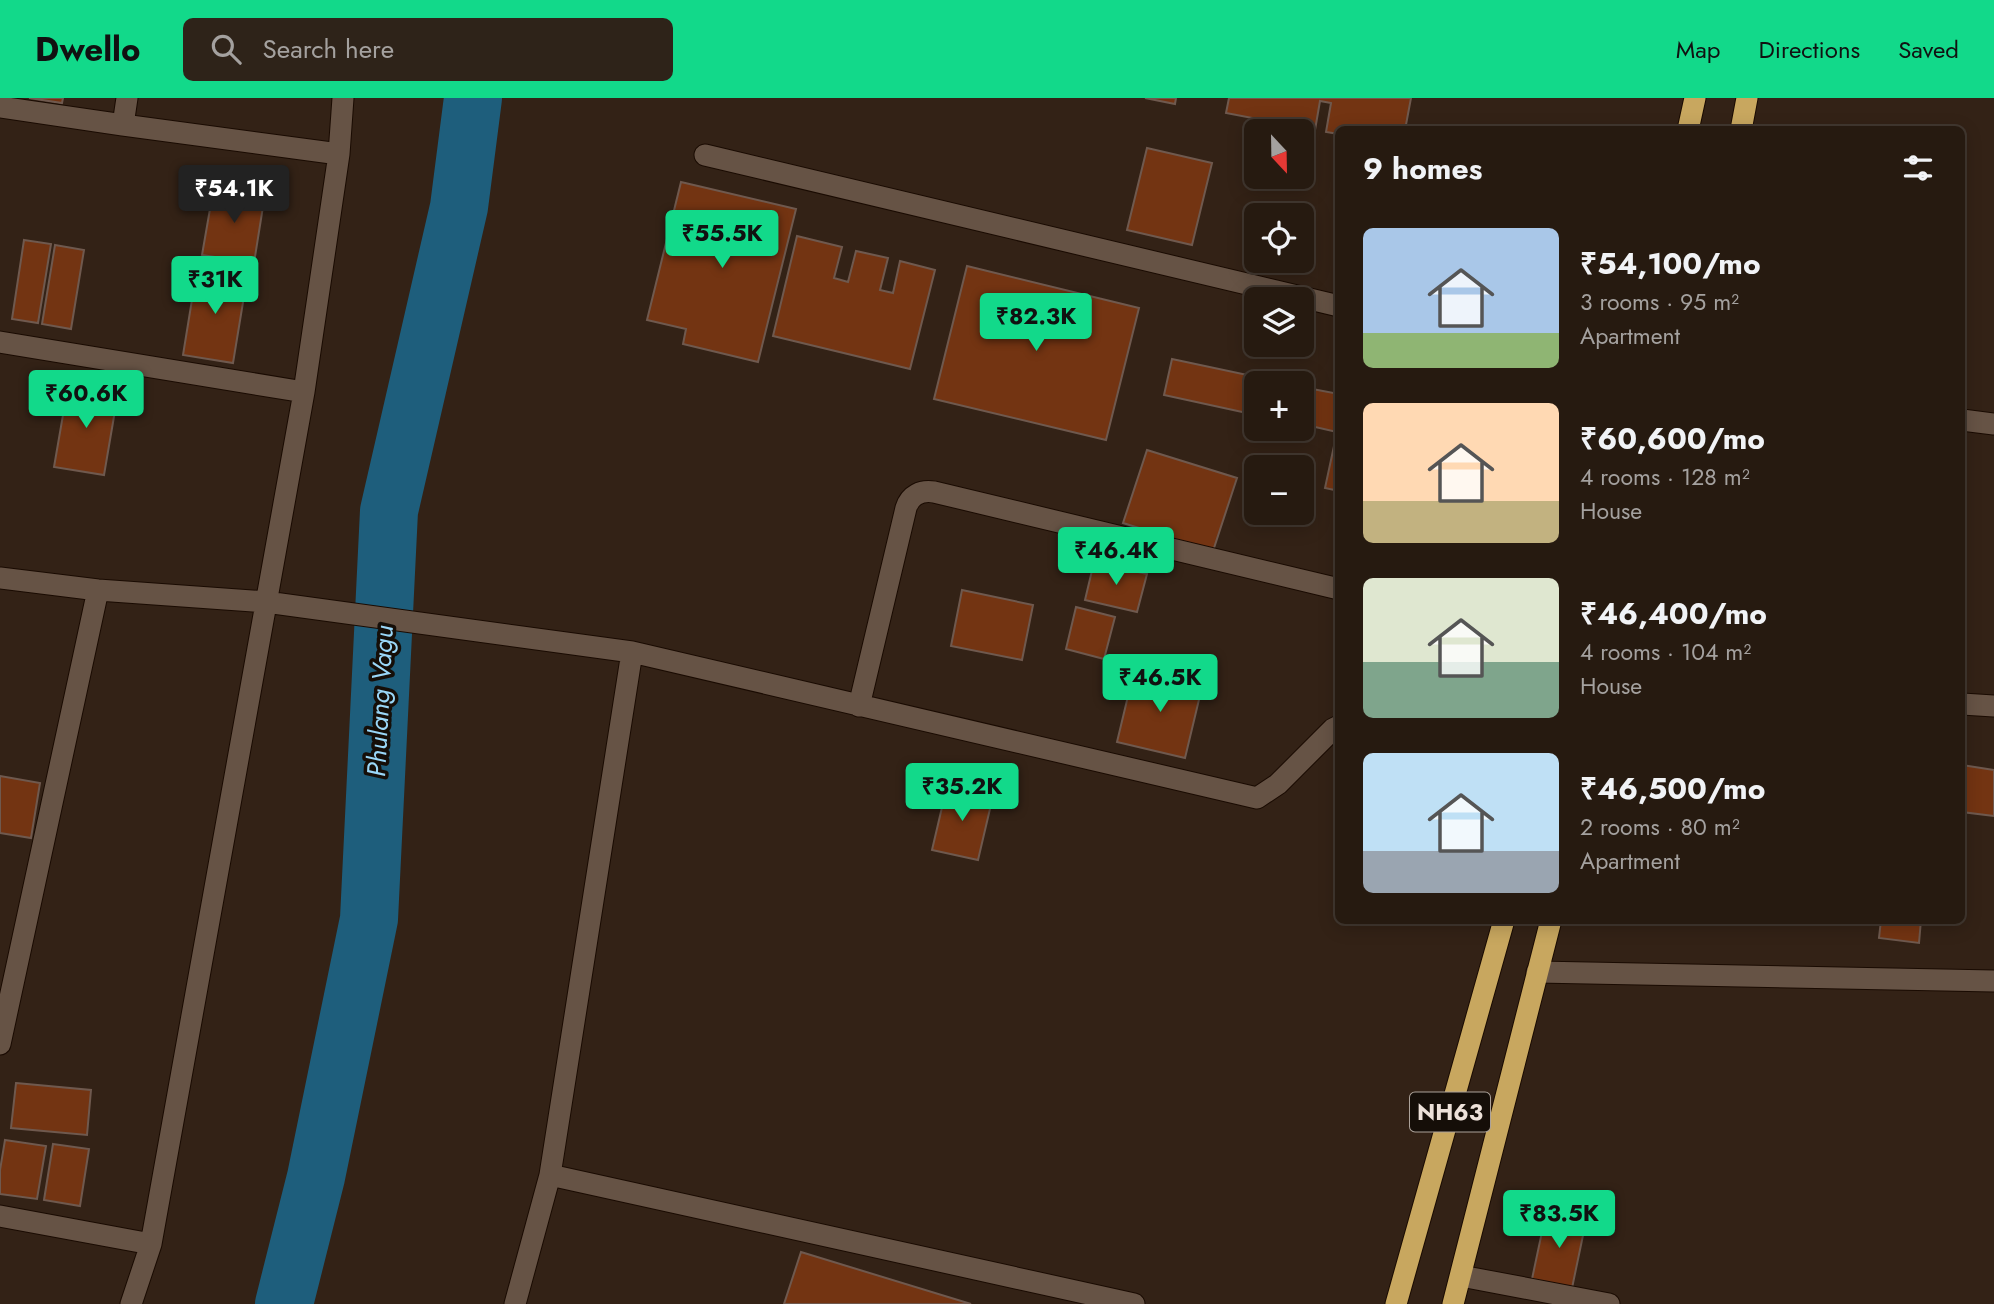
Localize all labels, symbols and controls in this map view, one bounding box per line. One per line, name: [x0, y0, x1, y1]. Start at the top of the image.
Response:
search box: [183, 18, 673, 81]
text: Dwello: [35, 26, 141, 73]
icon: search: [207, 30, 245, 68]
text: Search here: [263, 30, 394, 68]
text: Map: [1676, 32, 1721, 67]
text: Directions: [1759, 32, 1860, 67]
text: Saved: [1898, 32, 1959, 67]
north arrow: [1244, 119, 1314, 189]
map controls: [1244, 119, 1314, 525]
text: 9 homes: [1363, 147, 1482, 190]
icon: filters: [1899, 149, 1937, 187]
pin: ₹54.1K: [177, 166, 291, 225]
text: ₹54.1K: [194, 171, 274, 205]
button: locate: [1244, 203, 1314, 273]
pin: ₹55.5K: [665, 211, 779, 270]
text: ₹55.5K: [681, 216, 763, 250]
text: ₹54,100/mo: [1580, 242, 1761, 285]
pin: ₹31K: [174, 256, 256, 316]
icon: home: [1419, 256, 1503, 340]
text: ₹31K: [187, 262, 243, 296]
text: 3 rooms · 95 m²: [1580, 285, 1739, 319]
button: layers: [1244, 287, 1314, 357]
pin: ₹82.3K: [979, 294, 1093, 353]
text: ₹82.3K: [996, 299, 1076, 333]
text: Apartment: [1580, 319, 1680, 353]
pin: ₹60.6K: [29, 370, 143, 430]
button: +: [1244, 371, 1314, 441]
text: ₹60.6K: [45, 376, 127, 410]
text: ₹60,600/mo: [1580, 417, 1765, 460]
icon: home: [1419, 431, 1503, 515]
button: −: [1244, 455, 1314, 525]
text: 4 rooms · 128 m²: [1580, 460, 1750, 494]
text: House: [1580, 494, 1642, 528]
pin: ₹46.4K: [1059, 528, 1173, 587]
text: ₹46.4K: [1074, 533, 1158, 567]
text: ₹46,400/mo: [1580, 592, 1767, 635]
icon: home: [1419, 606, 1503, 690]
water label: Phulang Vagu: [357, 624, 403, 778]
text: 4 rooms · 104 m²: [1580, 635, 1751, 669]
pin: ₹46.5K: [1103, 654, 1217, 714]
text: ₹46.5K: [1119, 660, 1201, 694]
text: House: [1580, 669, 1642, 703]
pin: ₹35.2K: [905, 764, 1019, 823]
text: ₹46,500/mo: [1580, 767, 1765, 810]
text: ₹35.2K: [922, 769, 1002, 803]
icon: home: [1419, 781, 1503, 865]
text: 2 rooms · 80 m²: [1580, 810, 1740, 844]
text: Apartment: [1580, 844, 1680, 878]
road number: NH63: [1410, 1093, 1490, 1132]
pin: ₹83.5K: [1502, 1190, 1616, 1250]
text: ₹83.5K: [1519, 1196, 1599, 1230]

